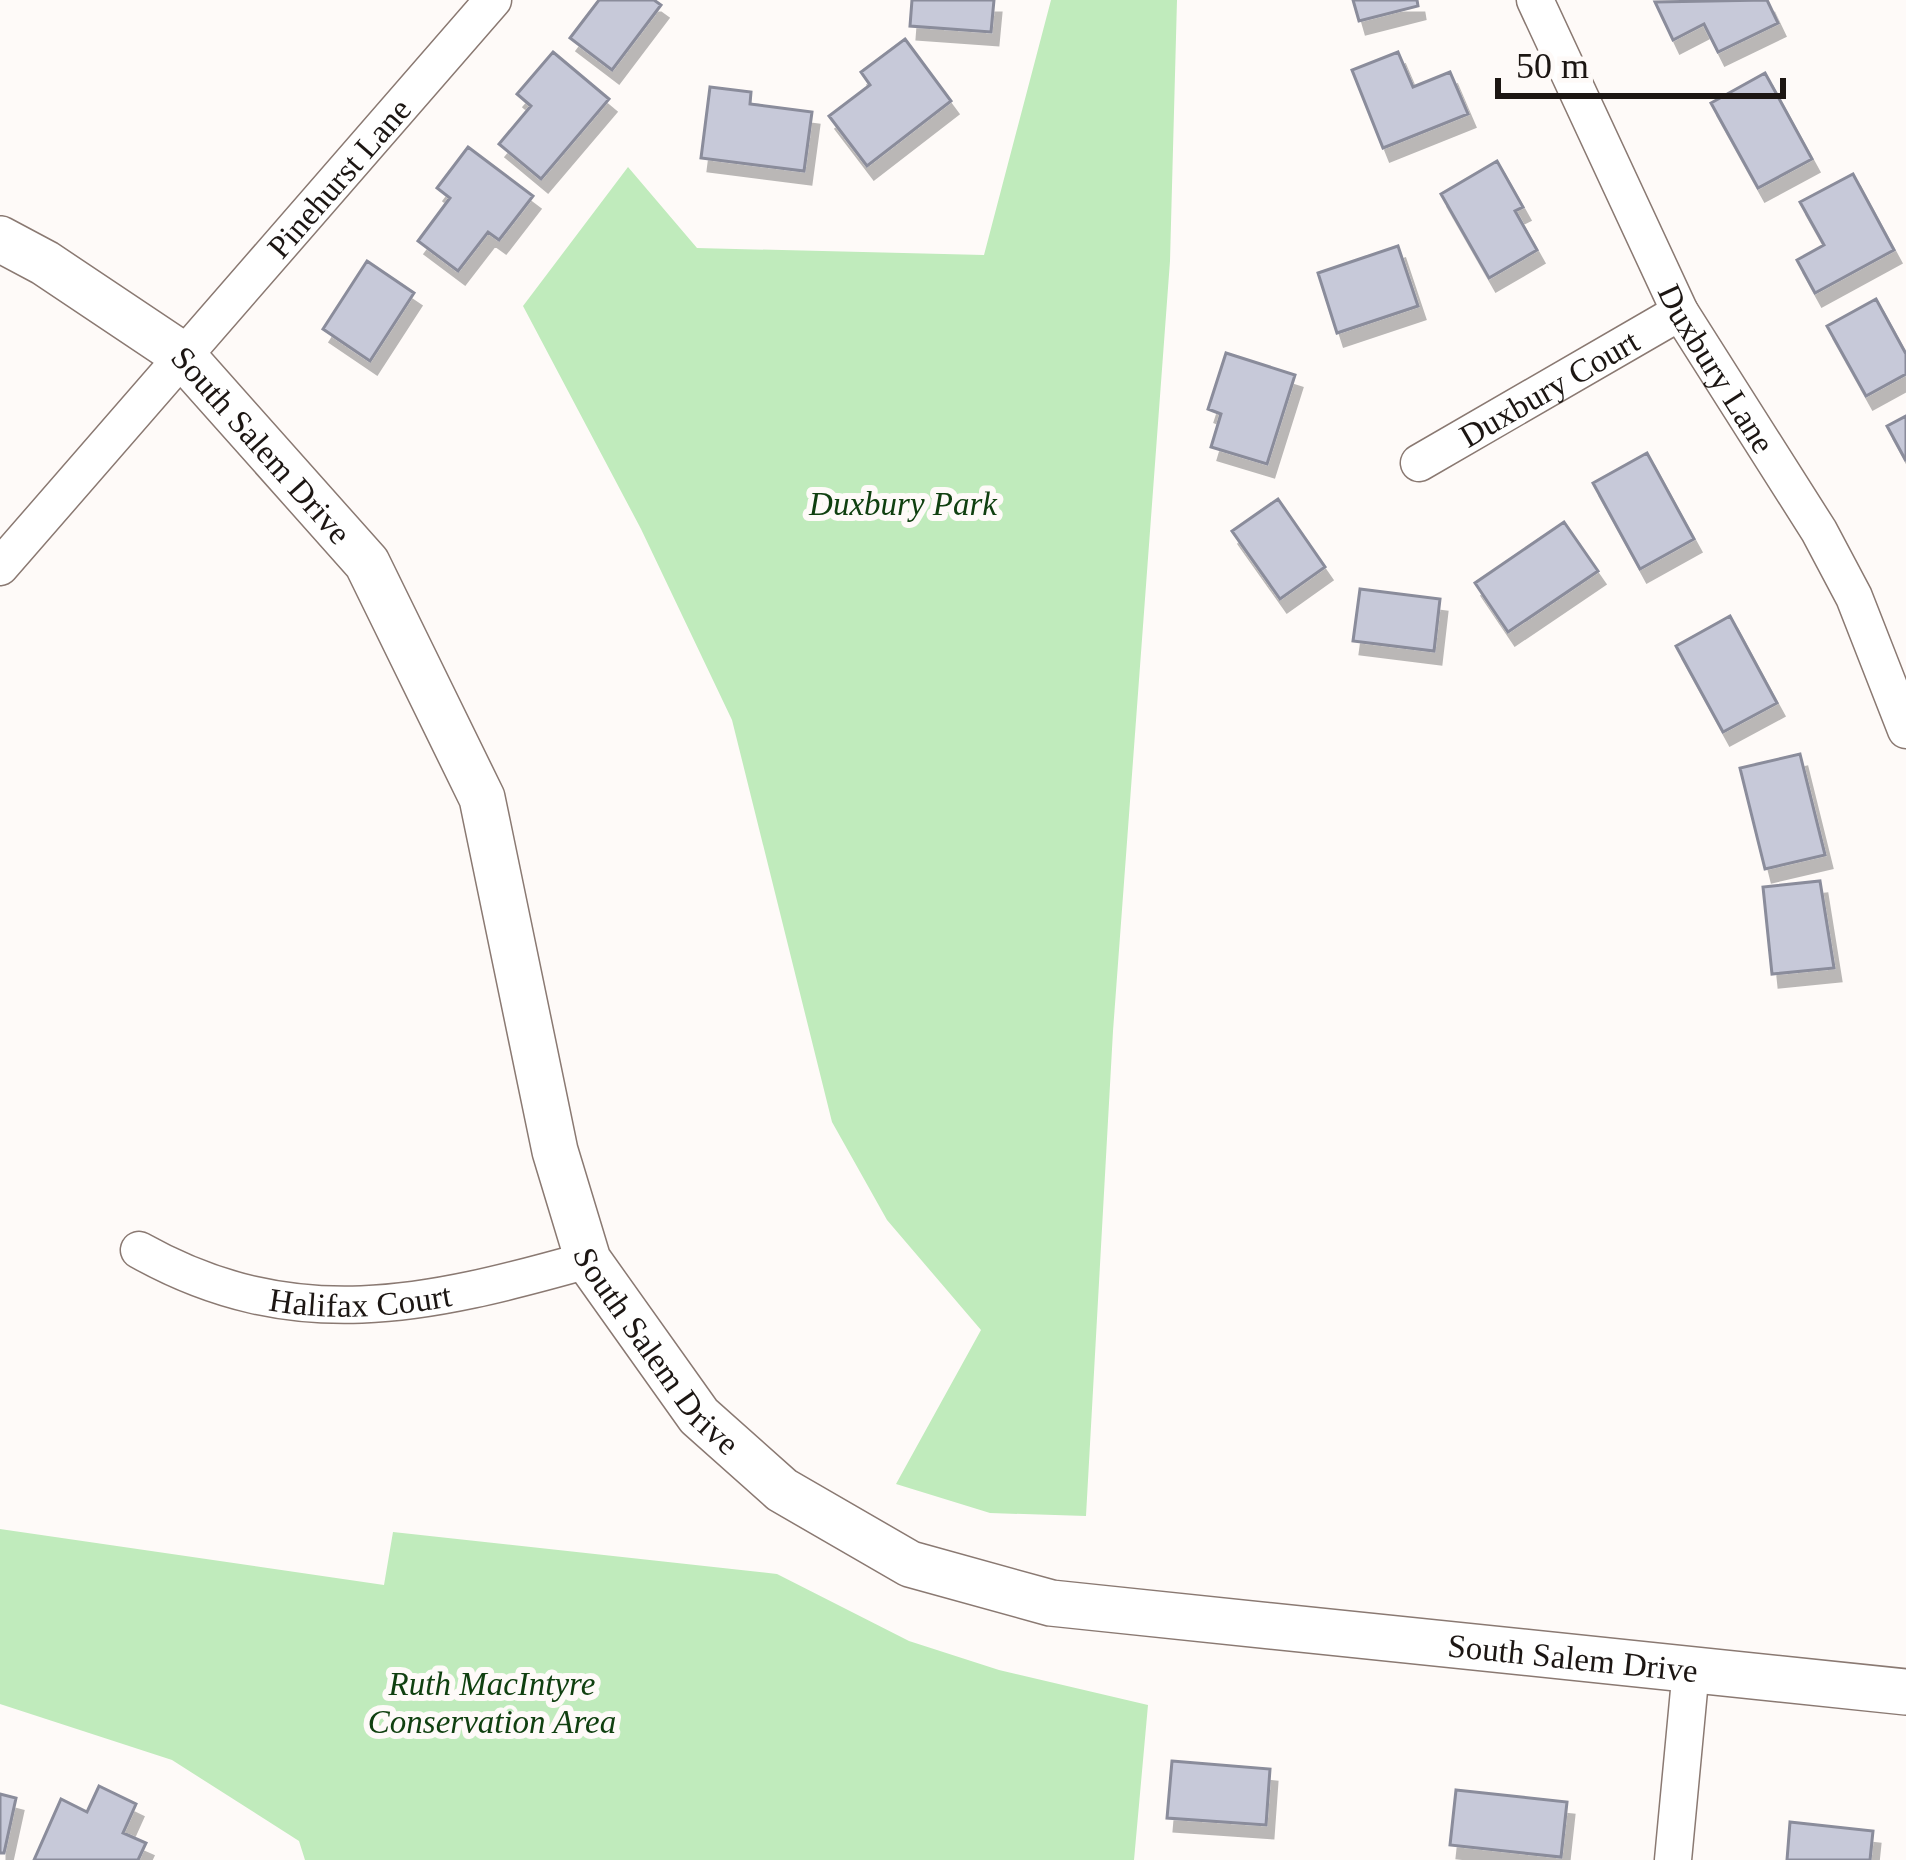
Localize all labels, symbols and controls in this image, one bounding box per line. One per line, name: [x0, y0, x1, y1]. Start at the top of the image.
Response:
scale bar: [1498, 24, 1783, 98]
text: 50 m: [1516, 46, 1589, 86]
street label: Pinehurst Lane: [260, 91, 418, 265]
street label: Duxbury Lane: [1651, 279, 1782, 460]
street label: Duxbury Court: [1453, 323, 1645, 455]
street label: South Salem Drive: [164, 340, 358, 551]
park label: Duxbury Park: [808, 486, 998, 522]
street label: South Salem Drive: [566, 1244, 746, 1462]
street label: Halifax Court: [267, 1277, 454, 1324]
street label: South Salem Drive: [1446, 1627, 1700, 1689]
park label: Ruth MacIntyre Conservation Area: [368, 1666, 616, 1740]

